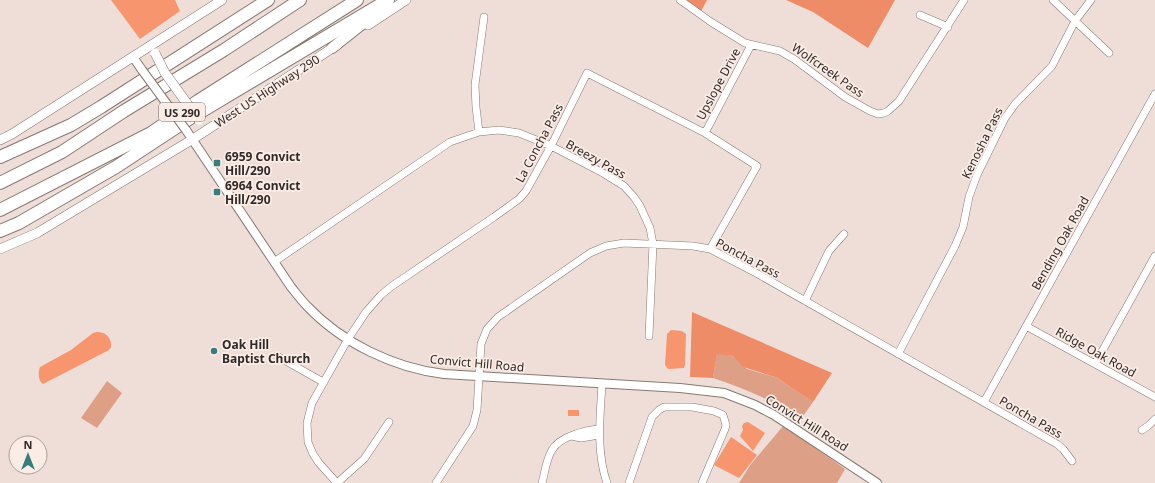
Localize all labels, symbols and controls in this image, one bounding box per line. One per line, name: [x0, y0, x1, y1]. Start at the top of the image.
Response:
street label: Wolfcreek Pass: [789, 39, 868, 101]
street label: Upslope Drive: [692, 45, 744, 123]
street label: West US Highway 290: [211, 51, 323, 131]
street label: La Concha Pass: [511, 100, 567, 185]
road number: US 290: [159, 103, 205, 121]
street label: Kenosha Pass: [957, 104, 1007, 182]
street label: Breezy Pass: [563, 135, 629, 183]
place label: 6959 Convict Hill/290: [225, 148, 300, 179]
marker: 6959 Convict Hill/290: [212, 158, 222, 168]
place label: 6964 Convict Hill/290: [225, 177, 300, 208]
marker: 6964 Convict Hill/290: [212, 187, 222, 197]
street label: Bending Oak Road: [1027, 193, 1093, 293]
street label: Poncha Pass: [713, 234, 783, 282]
street label: Ridge Oak Road: [1053, 323, 1139, 381]
place label: Oak Hill Baptist Church: [222, 336, 310, 367]
marker: Oak Hill Baptist Church: [209, 346, 219, 356]
street label: Convict Hill Road: [429, 350, 525, 376]
street label: Convict Hill Road: [762, 391, 852, 455]
street label: Poncha Pass: [996, 392, 1066, 442]
north arrow: [8, 435, 48, 475]
text: N: [24, 437, 32, 452]

